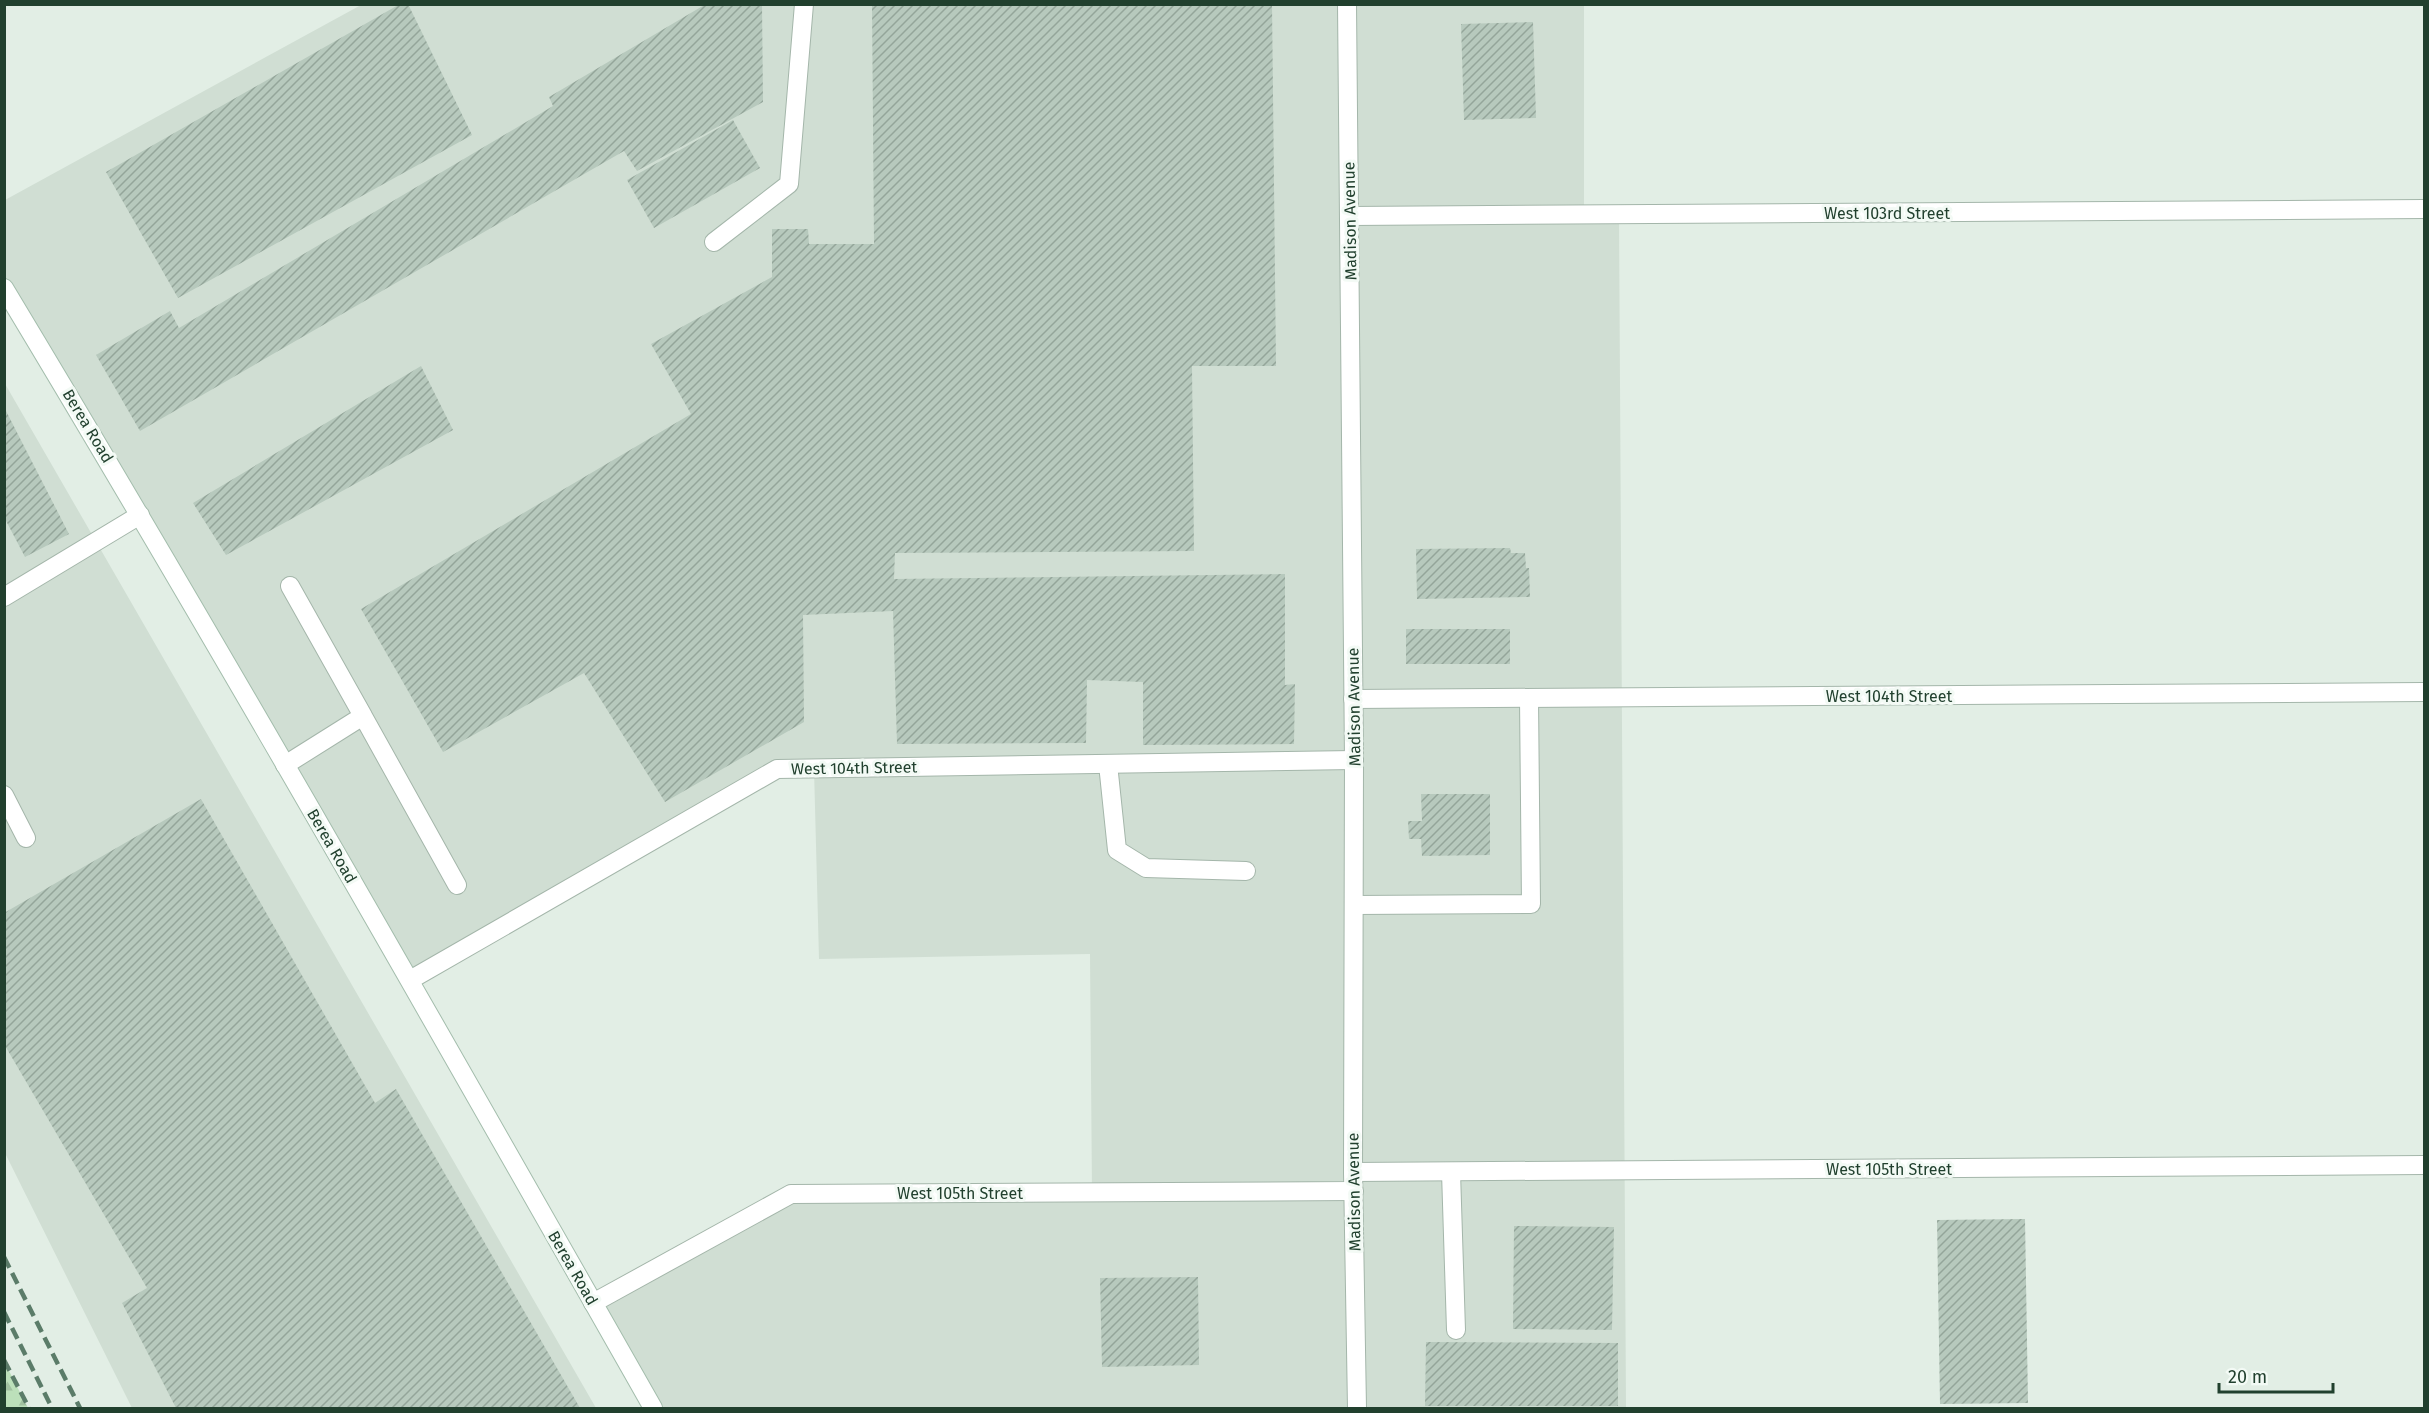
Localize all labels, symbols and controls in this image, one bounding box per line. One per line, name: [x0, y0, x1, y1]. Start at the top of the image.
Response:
street label: Madison Avenue: [1339, 161, 1361, 281]
street label: West 103rd Street: [1824, 204, 1950, 223]
street label: Berea Road: [59, 386, 117, 466]
street label: Madison Avenue: [1343, 647, 1365, 767]
street label: West 104th Street: [1826, 687, 1952, 706]
street label: West 104th Street: [791, 757, 918, 779]
street label: Berea Road: [303, 806, 361, 886]
street label: Madison Avenue: [1343, 1132, 1365, 1252]
street label: West 105th Street: [1826, 1160, 1952, 1179]
street label: West 105th Street: [897, 1184, 1023, 1203]
street label: Berea Road: [544, 1228, 602, 1308]
scale bar: [2219, 1356, 2333, 1394]
text: 20 m: [2228, 1366, 2267, 1388]

